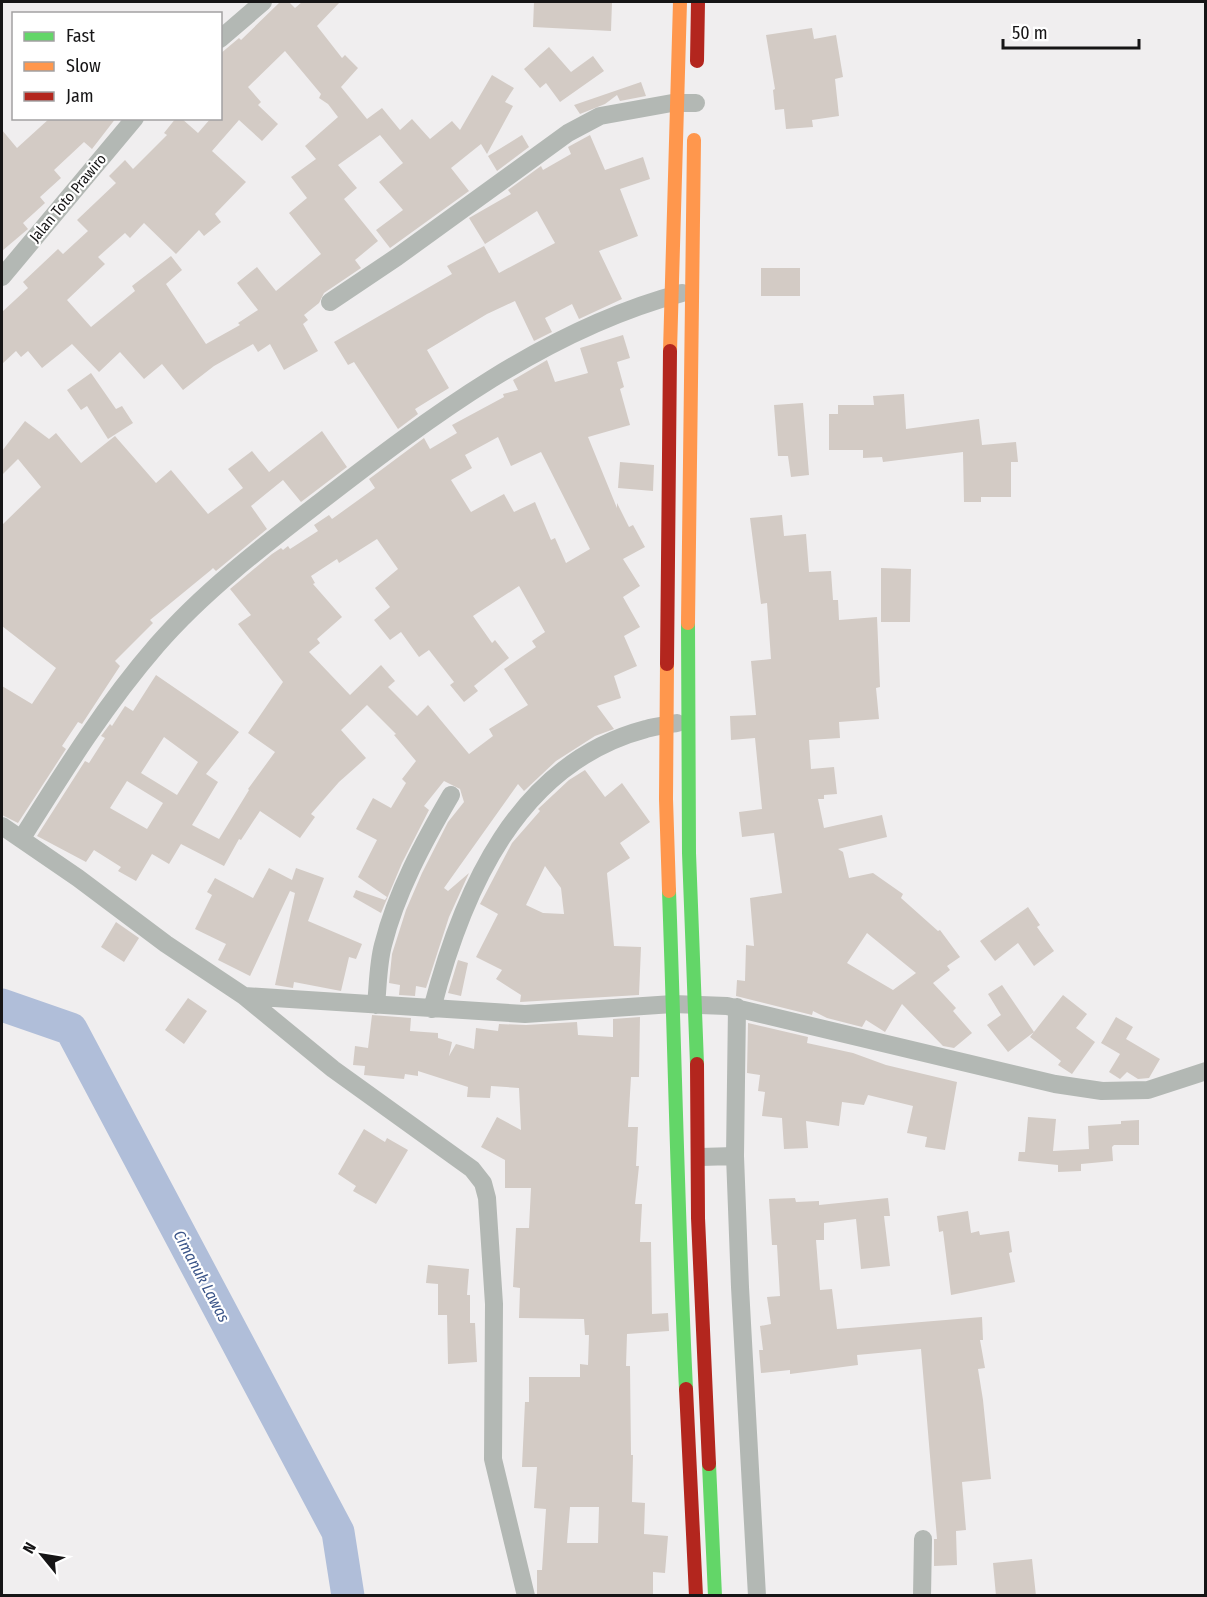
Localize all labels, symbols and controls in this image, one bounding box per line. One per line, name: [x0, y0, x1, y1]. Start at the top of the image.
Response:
legend: [12, 12, 222, 120]
scale bar: [1003, 12, 1140, 50]
text: 50 m: [1012, 22, 1048, 44]
text: Fast: [66, 25, 95, 47]
text: Slow: [66, 55, 101, 77]
text: Jam: [66, 85, 94, 107]
street label: Jalan Toto Prawiro: [26, 150, 110, 246]
water label: Cimanuk Lawas: [169, 1227, 234, 1326]
north arrow: [12, 1525, 72, 1585]
text: N: [19, 1539, 40, 1557]

